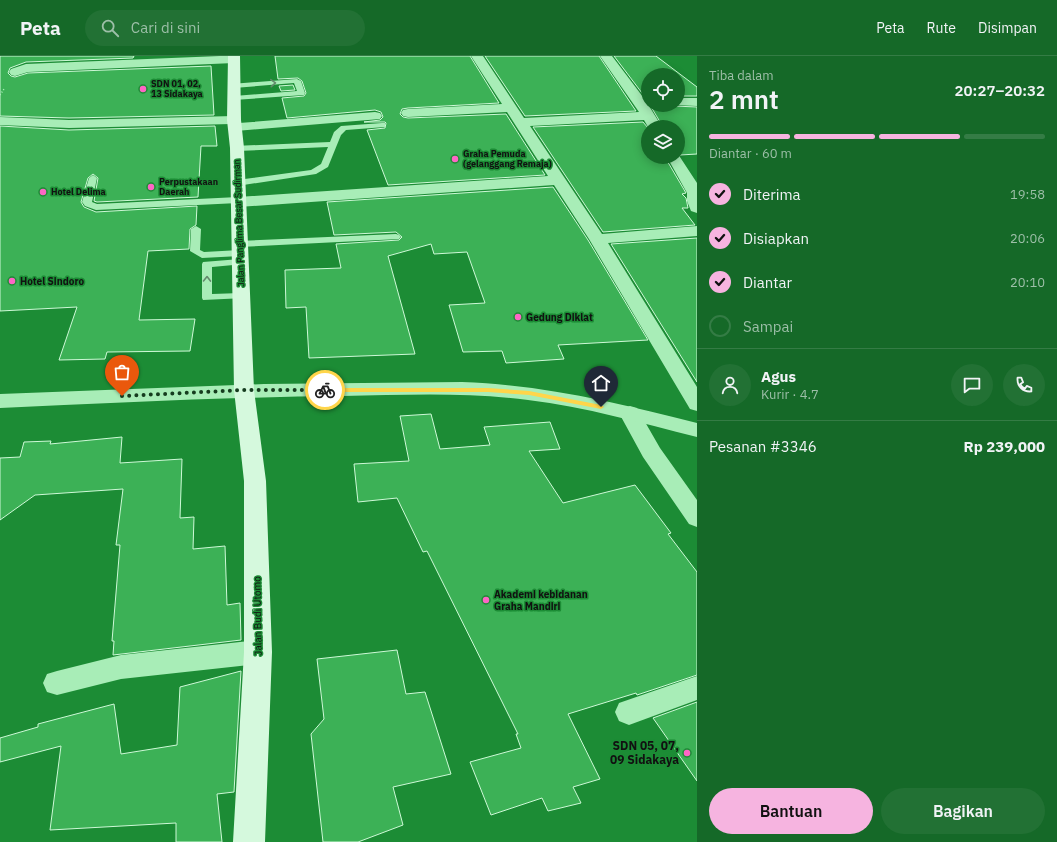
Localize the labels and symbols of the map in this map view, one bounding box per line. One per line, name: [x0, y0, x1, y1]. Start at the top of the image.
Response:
place label: SDN 01, 02, 13 Sidakaya: [151, 78, 203, 99]
one-way arrow: [270, 79, 276, 88]
marker: SDN 01, 02, 13 Sidakaya: [138, 84, 148, 94]
place label: Graha Pemuda (gelanggang Remaja): [463, 148, 552, 169]
marker: Graha Pemuda (gelanggang Remaja): [450, 154, 460, 164]
street label: Jalan Panglima Besar Sudirman: [231, 159, 246, 287]
place label: Perpustakaan Daerah: [159, 176, 218, 197]
marker: Perpustakaan Daerah: [146, 182, 156, 192]
place label: Hotel Delima: [51, 186, 106, 197]
marker: Hotel Delima: [38, 187, 48, 197]
place label: Hotel Sindoro: [20, 275, 84, 288]
marker: Hotel Sindoro: [7, 276, 17, 286]
one-way arrow: [203, 276, 211, 282]
place label: Gedung Diklat: [526, 311, 593, 324]
marker: Gedung Diklat: [513, 312, 523, 322]
pin: [105, 355, 139, 396]
pin: [584, 366, 618, 407]
courier: [305, 370, 345, 410]
street label: Jalan Budi Utomo: [250, 576, 265, 656]
place label: Akademi kebidanan Graha Mandiri: [494, 588, 588, 613]
marker: Akademi kebidanan Graha Mandiri: [481, 595, 491, 605]
place label: SDN 05, 07, 09 Sidakaya: [610, 738, 679, 767]
marker: SDN 05, 07, 09 Sidakaya: [682, 748, 692, 758]

